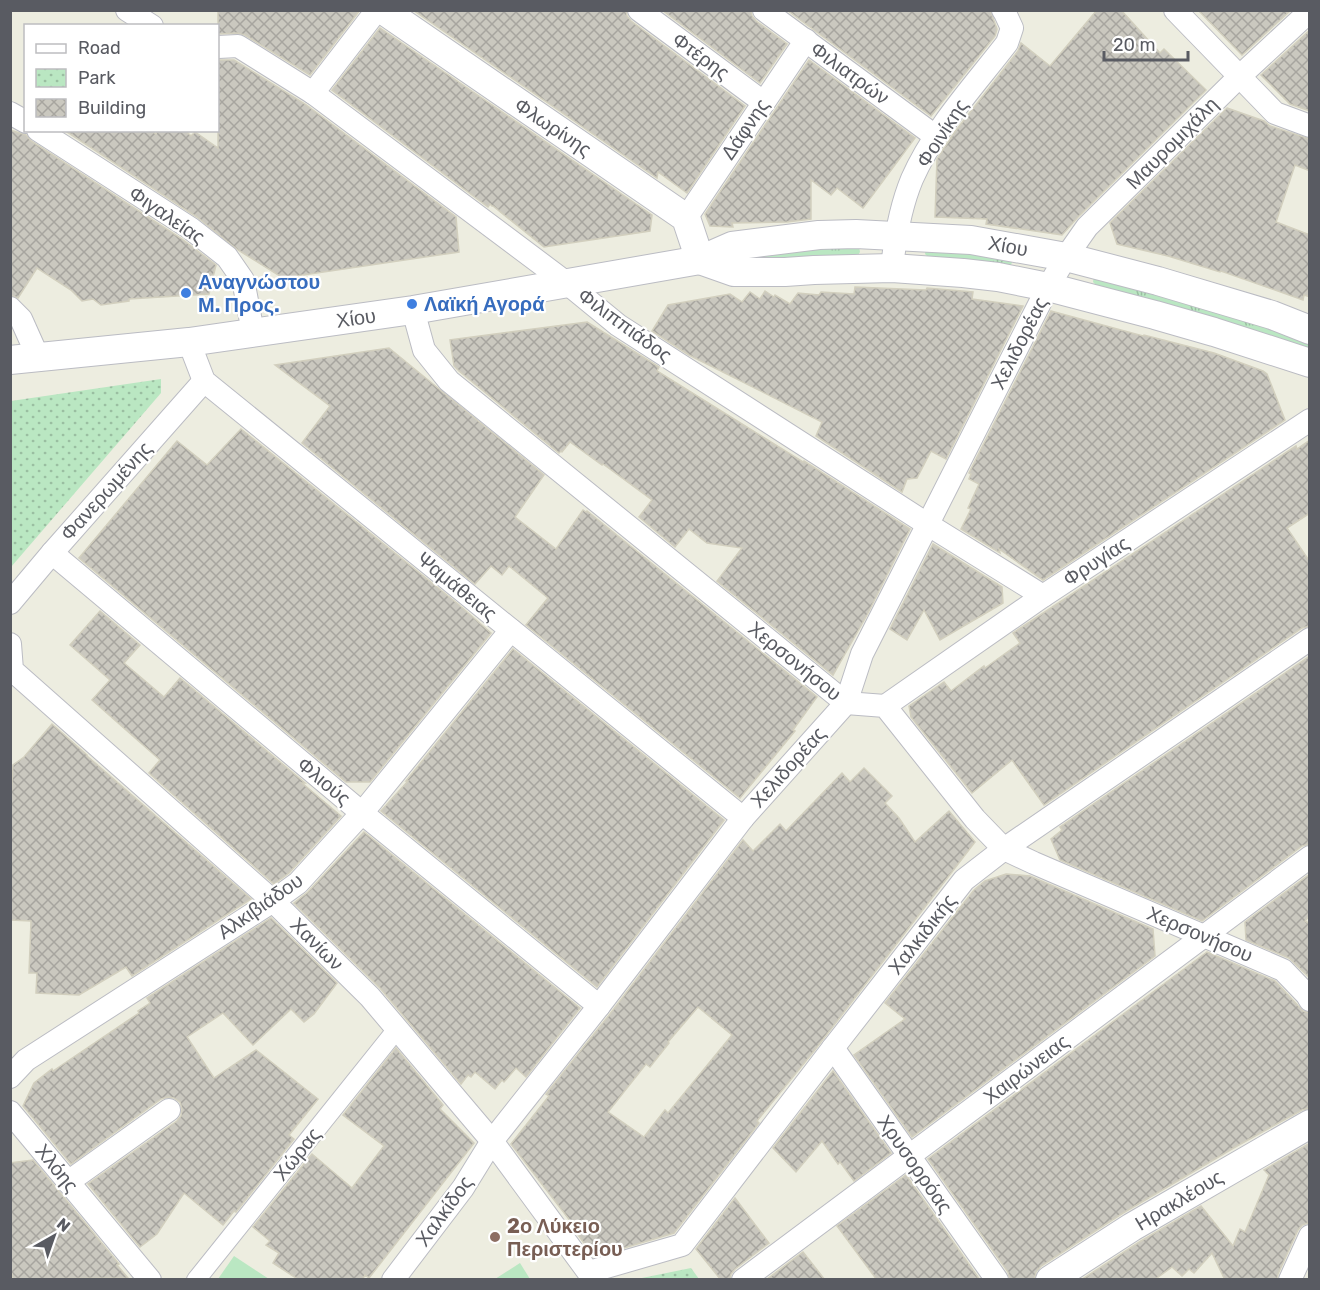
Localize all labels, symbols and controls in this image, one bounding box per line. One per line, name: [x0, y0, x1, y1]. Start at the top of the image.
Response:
legend: [24, 24, 219, 132]
scale bar: [1104, 24, 1188, 62]
street label: Φτέρης: [668, 27, 735, 85]
text: 20 m: [1113, 34, 1155, 56]
street label: Φιλιατρών: [806, 36, 894, 110]
text: Road: [78, 37, 121, 59]
text: Park: [78, 67, 116, 89]
street label: Φλωρίνης: [510, 92, 596, 162]
street label: Μαυρομιχάλη: [1121, 92, 1223, 194]
street label: Δάφνης: [716, 94, 774, 164]
street label: Φοινίκης: [911, 94, 973, 172]
text: Building: [78, 97, 146, 119]
street label: Φιγαλείας: [124, 181, 210, 249]
street label: Χίου: [986, 231, 1030, 261]
place label: Αναγνώστου Μ. Προς.: [198, 270, 320, 317]
street label: Φιλιππιάδος: [573, 283, 677, 367]
marker: Αναγνώστου Μ. Προς.: [179, 286, 193, 300]
place label: Λαϊκή Αγορά: [424, 292, 545, 316]
street label: Χελιδορέας: [986, 292, 1053, 393]
marker: Λαϊκή Αγορά: [405, 297, 419, 311]
street label: Χίου: [335, 303, 377, 333]
street label: Φανερωμένης: [55, 436, 157, 545]
street label: Φρυγίας: [1058, 531, 1134, 591]
street label: Ψαμάθειας: [412, 546, 502, 626]
street label: Χερσονήσου: [744, 616, 846, 706]
street label: Χελιδορέας: [745, 721, 831, 812]
street label: Φλιούς: [292, 752, 356, 810]
street label: Αλκιβιάδου: [213, 868, 307, 944]
street label: Χαλκιδικής: [883, 889, 961, 979]
street label: Χερσονήσου: [1143, 901, 1257, 967]
street label: Χανίων: [286, 913, 348, 975]
street label: Χαιρώνειας: [978, 1029, 1074, 1109]
street label: Χρυσορρόας: [872, 1110, 958, 1218]
street label: Χώρας: [268, 1122, 326, 1185]
street label: Χλόης: [30, 1139, 84, 1197]
street label: Ηρακλέους: [1131, 1164, 1227, 1236]
street label: Χαλκίδος: [410, 1171, 478, 1251]
north arrow: [24, 1206, 84, 1266]
text: N: [53, 1214, 74, 1236]
place label: 2ο Λύκειο Περιστερίου: [507, 1214, 623, 1261]
marker: 2ο Λύκειο Περιστερίου: [488, 1230, 502, 1244]

